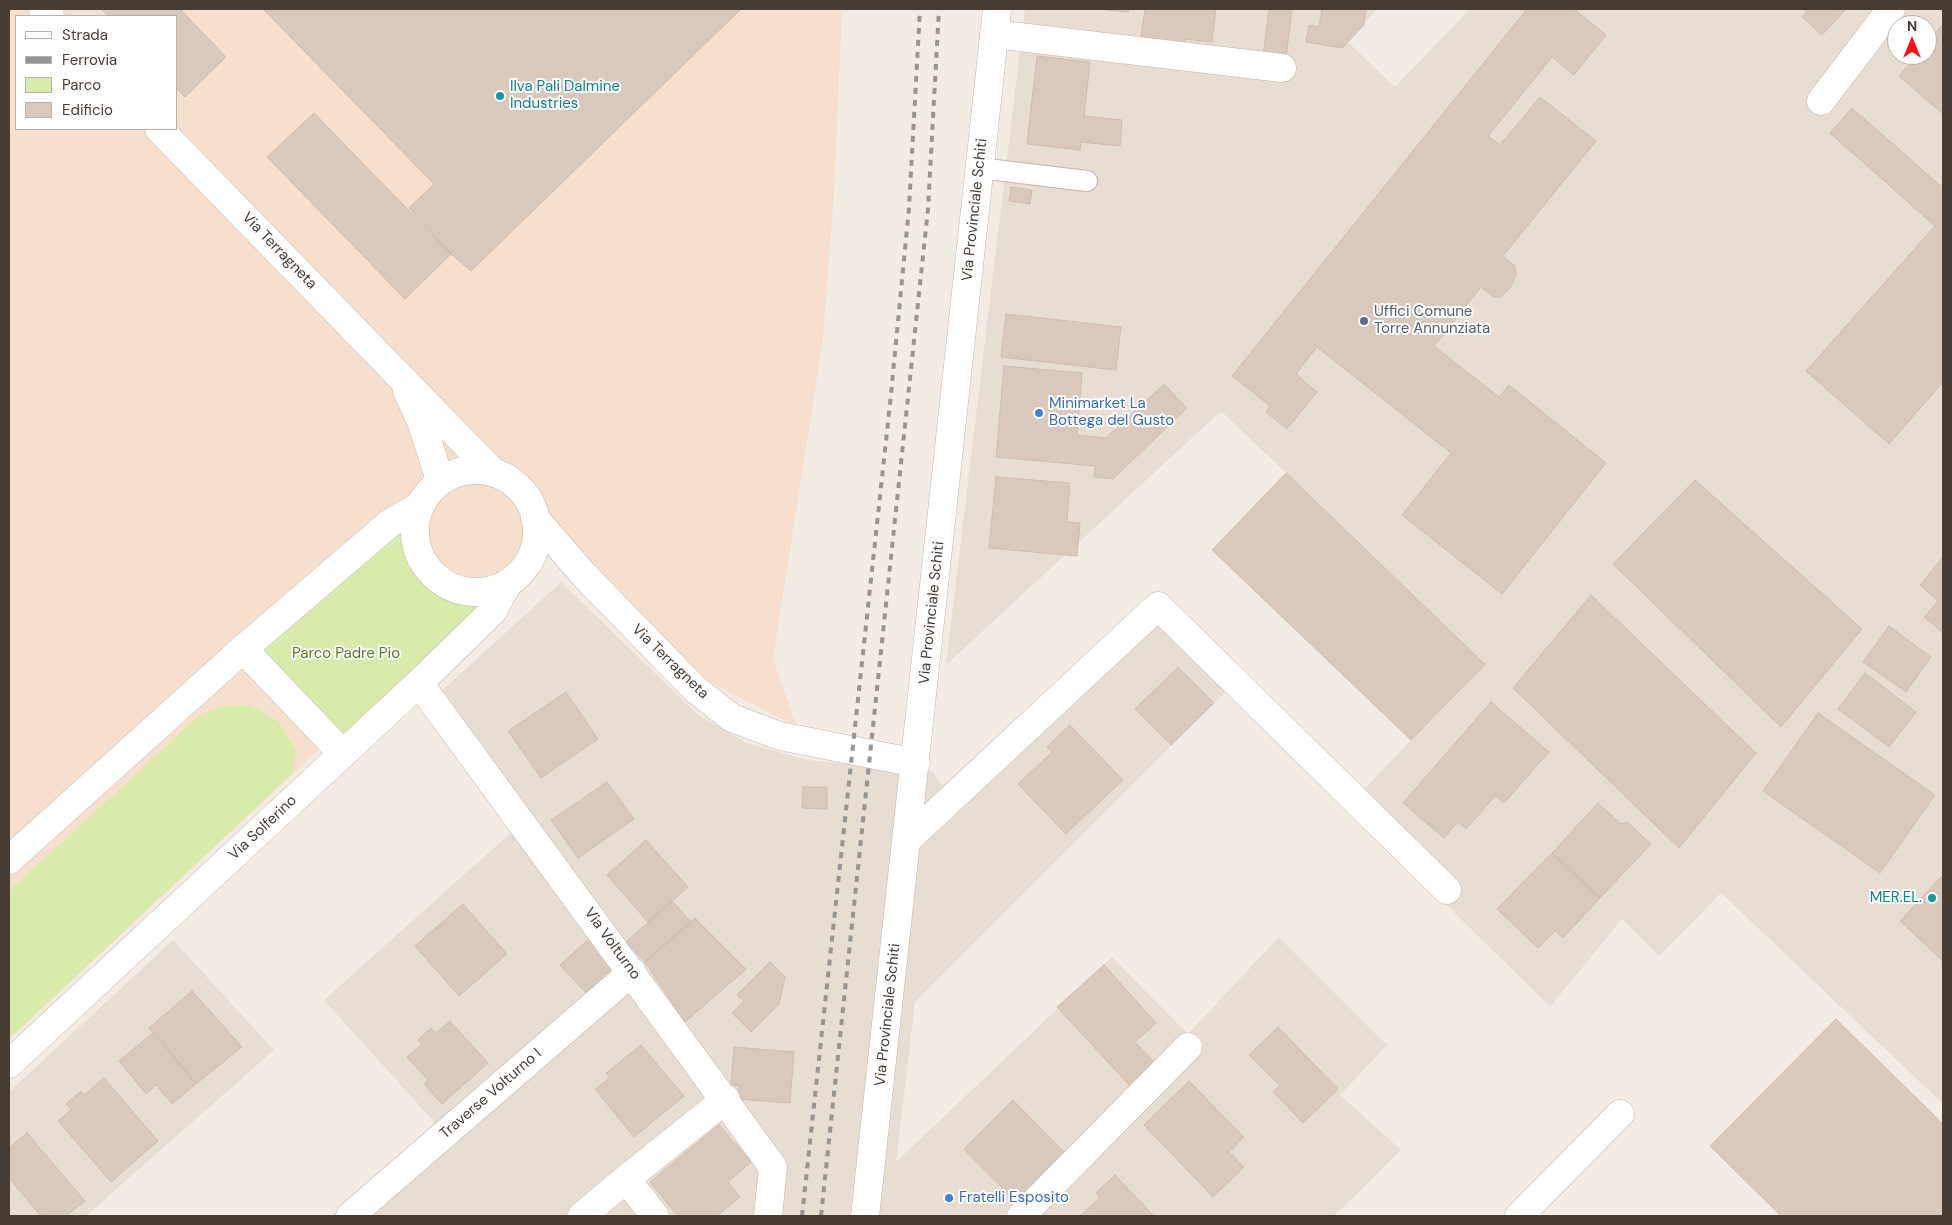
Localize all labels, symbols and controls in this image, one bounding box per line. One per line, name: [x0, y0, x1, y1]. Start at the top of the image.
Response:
legend: [15, 15, 178, 130]
north arrow: [1887, 15, 1937, 65]
text: N: [1907, 17, 1917, 35]
text: Strada: [62, 25, 108, 45]
text: Ferrovia: [62, 50, 117, 70]
text: Parco: [62, 75, 101, 95]
place label: Ilva Pali Dalmine Industries: [510, 78, 620, 113]
marker: Ilva Pali Dalmine Industries: [494, 90, 506, 102]
text: Edificio: [62, 100, 113, 120]
street label: Via Provinciale Schiti: [959, 138, 991, 282]
street label: Via Terragneta: [238, 209, 320, 293]
place label: Uffici Comune Torre Annunziata: [1374, 303, 1490, 338]
marker: Uffici Comune Torre Annunziata: [1358, 315, 1370, 327]
place label: Minimarket La Bottega del Gusto: [1049, 395, 1174, 430]
marker: Minimarket La Bottega del Gusto: [1033, 407, 1045, 419]
street label: Via Provinciale Schiti: [916, 541, 948, 685]
street label: Via Terragneta: [628, 621, 712, 703]
park label: Parco Padre Pio: [292, 645, 400, 663]
street label: Via Solferino: [225, 792, 301, 864]
place label: MER.EL.: [1870, 889, 1922, 907]
marker: MER.EL.: [1926, 892, 1938, 904]
street label: Via Volturno: [580, 904, 644, 984]
street label: Via Provinciale Schiti: [872, 943, 904, 1087]
street label: Traverse Volturno I: [436, 1045, 546, 1143]
place label: Fratelli Esposito: [959, 1189, 1069, 1207]
marker: Fratelli Esposito: [943, 1192, 955, 1204]

